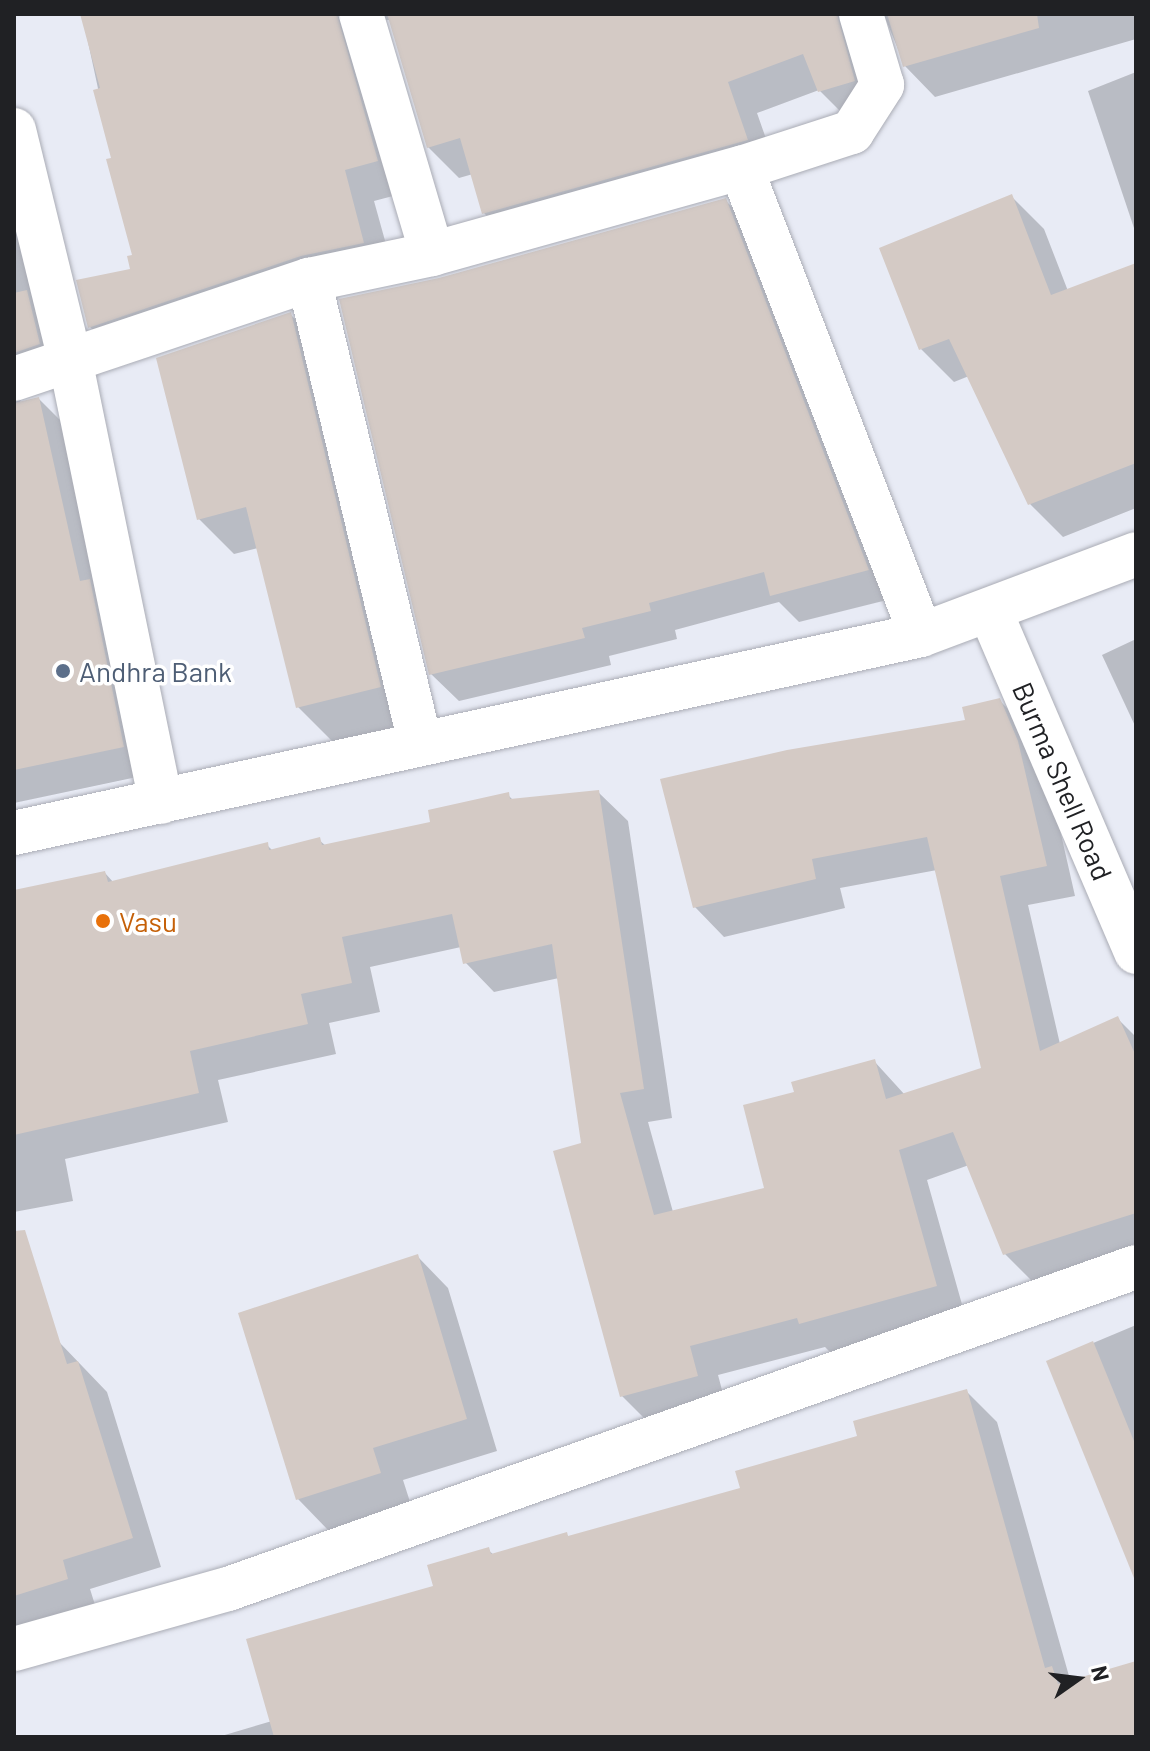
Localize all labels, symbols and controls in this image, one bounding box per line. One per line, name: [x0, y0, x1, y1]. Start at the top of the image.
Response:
place label: Andhra Bank: [79, 654, 232, 688]
marker: Andhra Bank: [54, 662, 72, 680]
street label: Burma Shell Road: [1006, 677, 1120, 885]
place label: Vasu: [119, 904, 177, 938]
marker: Vasu: [94, 912, 112, 930]
north arrow: [1038, 1639, 1118, 1719]
text: N: [1087, 1663, 1116, 1683]

